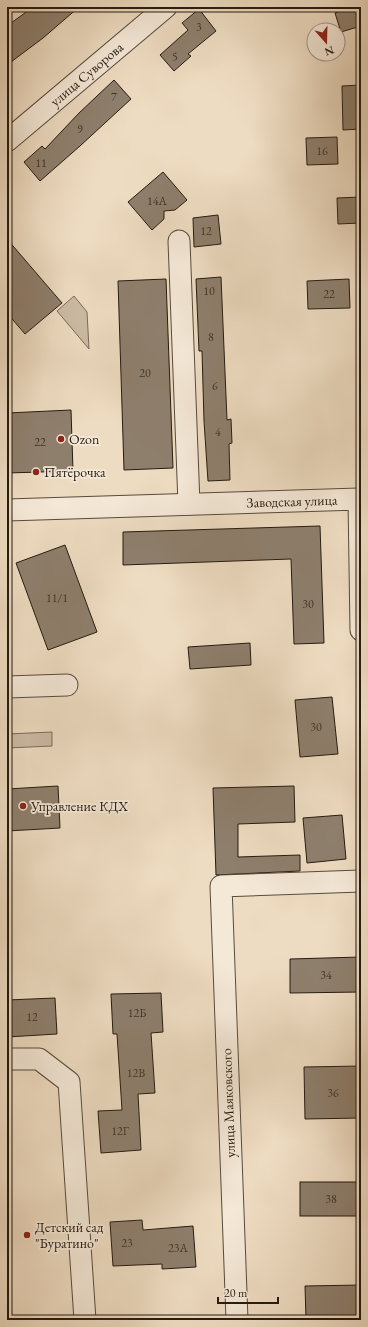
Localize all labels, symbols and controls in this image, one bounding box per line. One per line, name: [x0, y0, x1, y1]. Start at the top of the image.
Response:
house number: 3: [196, 19, 202, 35]
north arrow: [306, 22, 346, 62]
street label: улица Суворова: [46, 38, 127, 110]
text: N: [323, 43, 336, 60]
house number: 5: [172, 48, 178, 64]
house number: 7: [111, 89, 117, 105]
house number: 9: [77, 121, 83, 137]
house number: 16: [316, 143, 328, 159]
house number: 11: [35, 155, 47, 171]
house number: 14А: [147, 193, 168, 209]
house number: 12: [200, 223, 212, 239]
house number: 10: [203, 283, 215, 299]
house number: 22: [323, 286, 335, 302]
house number: 8: [208, 329, 214, 345]
house number: 20: [139, 365, 151, 381]
house number: 6: [212, 378, 218, 394]
house number: 4: [215, 424, 221, 440]
place label: Ozon: [69, 430, 100, 448]
house number: 22: [34, 434, 46, 450]
marker: Ozon: [56, 434, 66, 444]
place label: Пятёрочка: [44, 463, 106, 481]
marker: Пятёрочка: [31, 467, 41, 477]
street label: Заводская улица: [246, 491, 338, 512]
house number: 11/1: [46, 590, 68, 606]
house number: 30: [302, 596, 314, 612]
house number: 30: [310, 719, 322, 735]
place label: Управление КДХ: [30, 797, 128, 815]
marker: Управление КДХ: [18, 801, 28, 811]
house number: 34: [320, 967, 332, 983]
house number: 12Б: [128, 1005, 146, 1021]
house number: 12: [26, 1009, 38, 1025]
street label: улица Маяковского: [217, 1048, 239, 1158]
house number: 12В: [127, 1065, 145, 1081]
house number: 36: [327, 1085, 339, 1101]
house number: 12Г: [111, 1123, 130, 1139]
house number: 38: [325, 1191, 337, 1207]
place label: Детский сад "Буратино": [35, 1218, 104, 1252]
marker: Детский сад "Буратино": [22, 1230, 32, 1240]
house number: 23: [121, 1235, 133, 1251]
house number: 23А: [168, 1240, 189, 1256]
scale bar: [218, 1279, 278, 1305]
text: 20 m: [224, 1285, 248, 1301]

